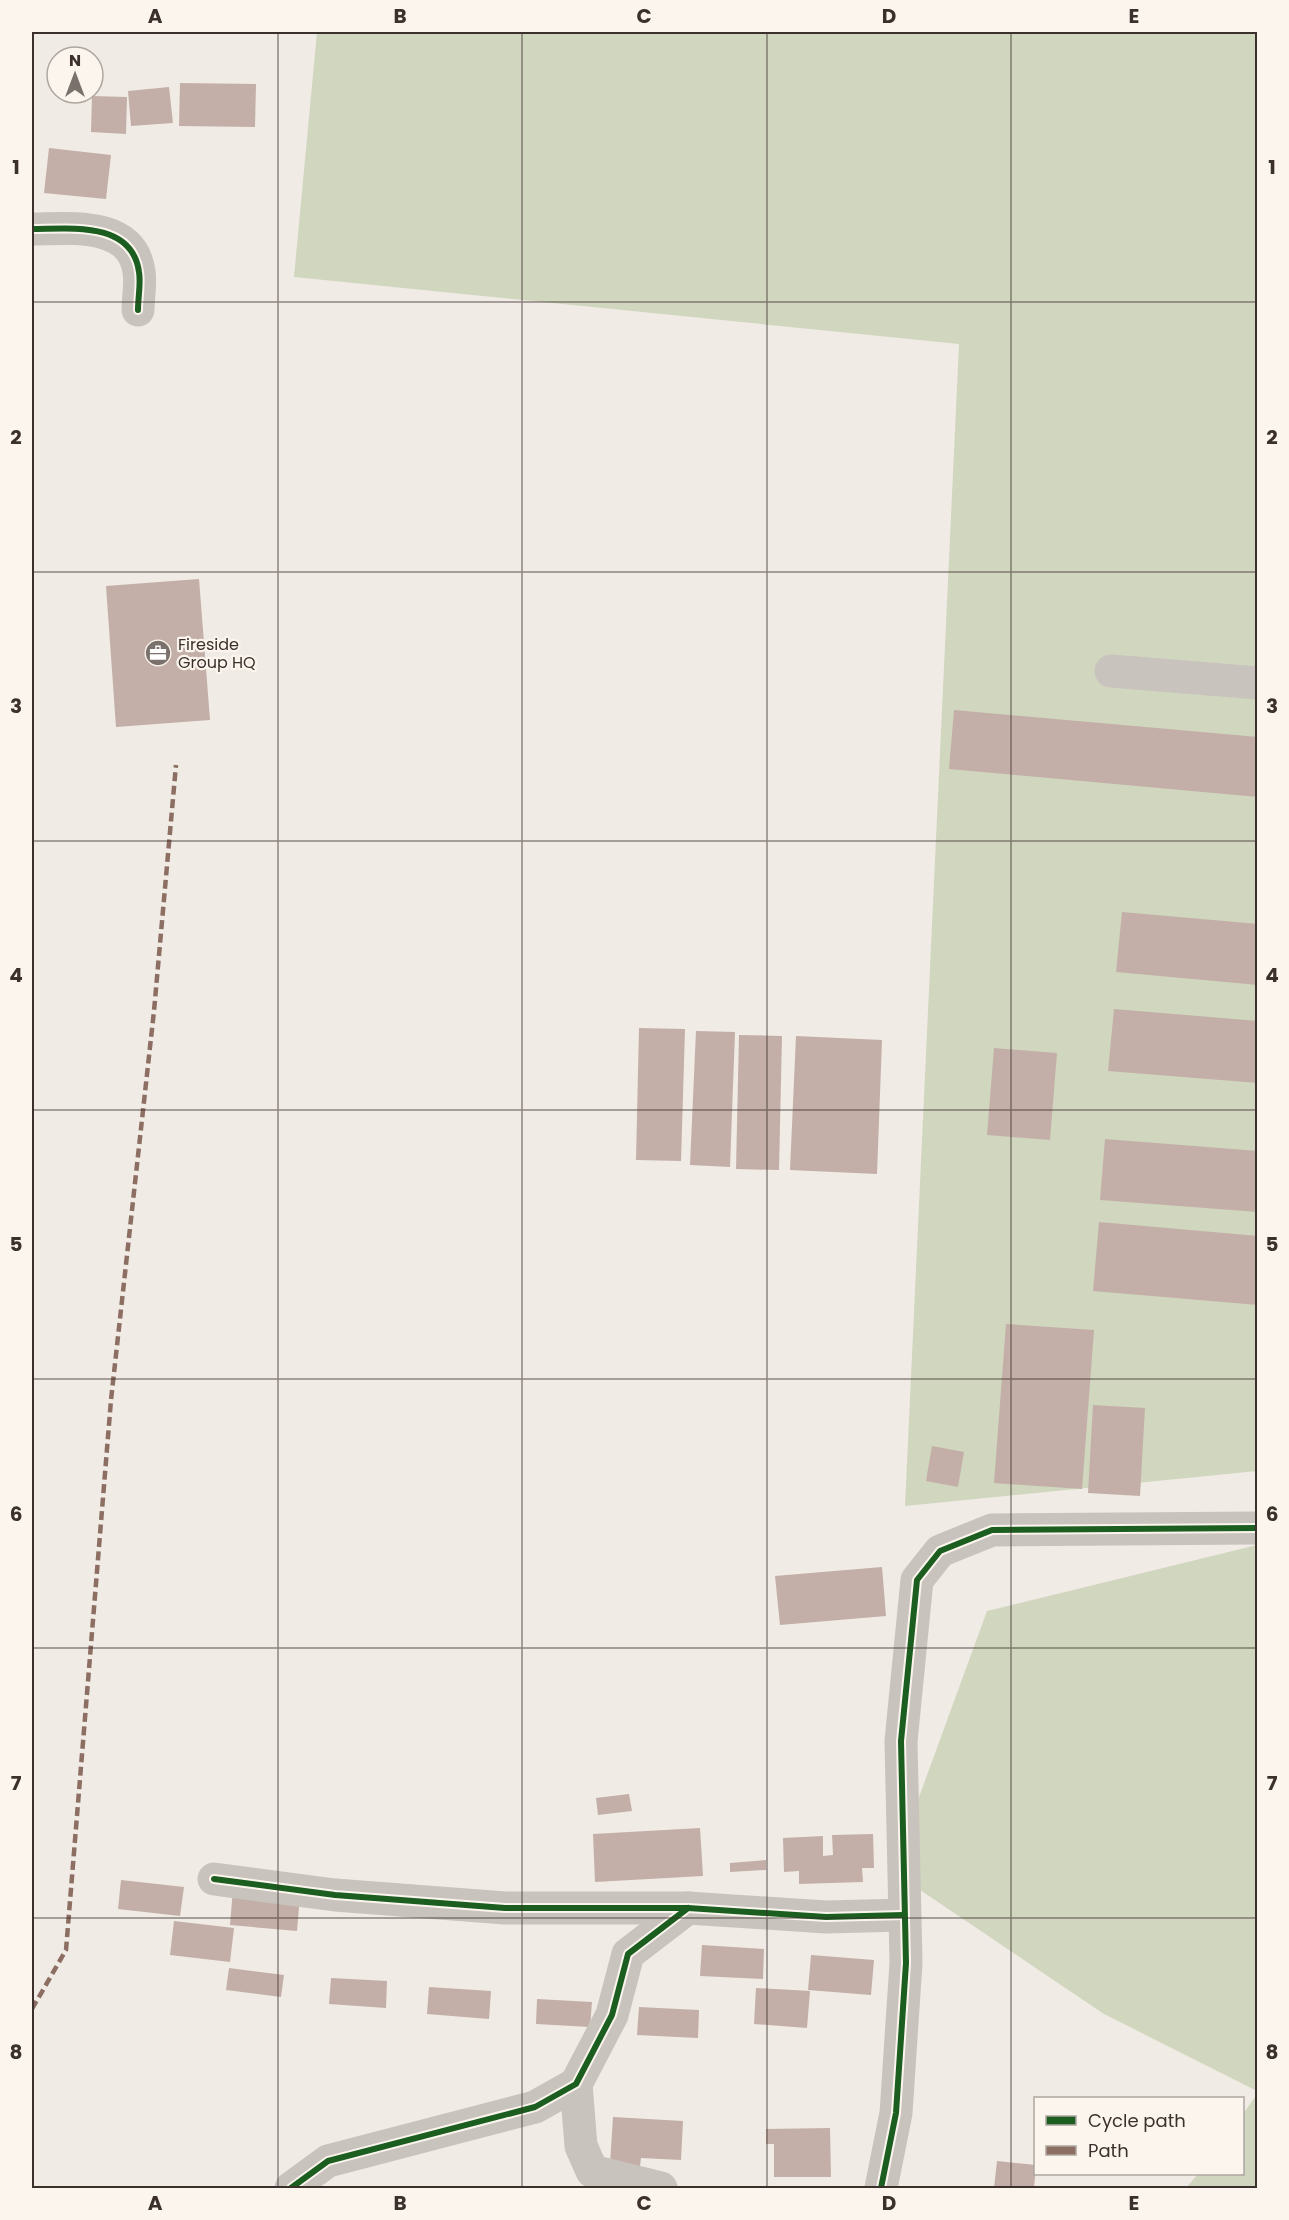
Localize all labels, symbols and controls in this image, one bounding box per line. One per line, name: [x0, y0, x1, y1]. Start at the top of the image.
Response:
text: A: [148, 2, 163, 30]
text: B: [393, 2, 407, 30]
text: C: [636, 2, 652, 30]
text: D: [882, 2, 896, 30]
text: E: [1129, 2, 1139, 30]
north arrow: [45, 45, 105, 105]
text: N: [69, 49, 81, 72]
text: 1: [12, 153, 20, 181]
text: 1: [1268, 153, 1276, 181]
text: 2: [10, 423, 22, 451]
text: 2: [1266, 423, 1278, 451]
place label: Fireside Group HQ: [178, 633, 256, 674]
office icon: Fireside Group HQ: [143, 638, 173, 668]
text: 3: [10, 692, 22, 720]
text: 3: [1266, 692, 1278, 720]
text: 4: [9, 961, 23, 989]
text: 4: [1265, 961, 1279, 989]
text: 5: [10, 1230, 23, 1258]
text: 5: [1266, 1230, 1279, 1258]
text: 6: [10, 1500, 22, 1528]
text: 6: [1266, 1500, 1278, 1528]
text: 7: [11, 1769, 22, 1797]
text: 7: [1267, 1769, 1278, 1797]
text: 8: [10, 2038, 22, 2066]
text: 8: [1266, 2038, 1278, 2066]
legend: [1034, 2097, 1244, 2175]
text: Cycle path: [1088, 2108, 1186, 2133]
text: Path: [1088, 2138, 1129, 2163]
text: A: [148, 2189, 163, 2217]
text: B: [393, 2189, 407, 2217]
text: C: [636, 2189, 652, 2217]
text: D: [882, 2189, 896, 2217]
text: E: [1129, 2189, 1139, 2217]

